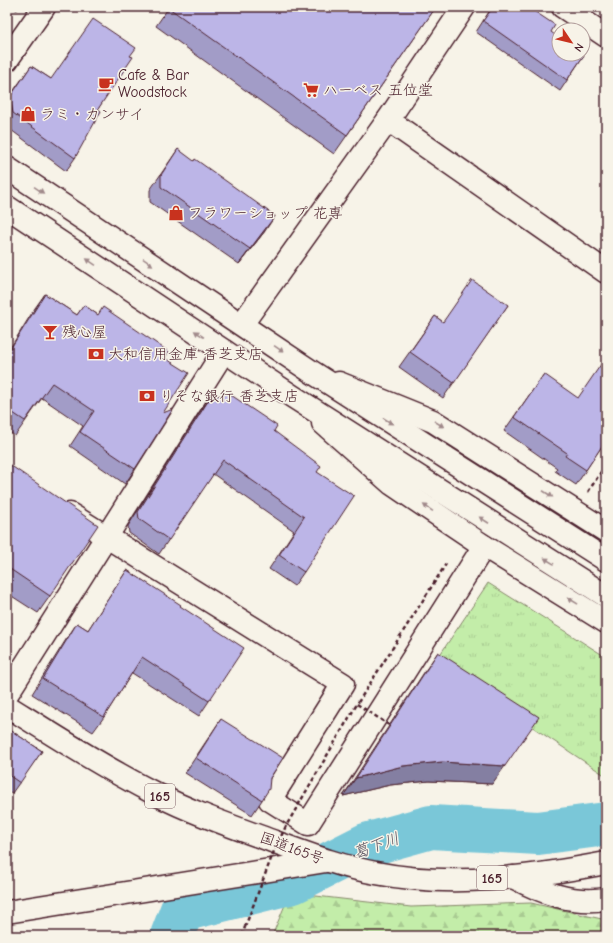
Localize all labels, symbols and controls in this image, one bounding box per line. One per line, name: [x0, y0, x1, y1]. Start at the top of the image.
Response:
north arrow: [551, 22, 591, 62]
text: N: [571, 41, 586, 54]
place label: Cafe & Bar Woodstock: [118, 66, 189, 101]
cafe icon: Cafe & Bar Woodstock: [97, 75, 115, 93]
supermarket icon: ハーベス 五位堂: [302, 81, 320, 99]
place label: ハーベス 五位堂: [323, 81, 433, 99]
shop icon: ラミ・カンサイ: [19, 105, 37, 123]
place label: ラミ・カンサイ: [40, 105, 144, 123]
one-way arrow: [34, 186, 45, 194]
shop icon: フラワーショップ 花専: [167, 204, 185, 222]
place label: フラワーショップ 花専: [188, 204, 343, 222]
one-way arrow: [143, 258, 153, 266]
one-way arrow: [85, 259, 97, 266]
bar icon: 残心屋: [41, 323, 59, 341]
place label: 残心屋: [62, 323, 107, 341]
one-way arrow: [193, 331, 205, 338]
bank icon: 大和信用金庫 香芝支店: [87, 345, 105, 363]
place label: 大和信用金庫 香芝支店: [108, 345, 263, 363]
one-way arrow: [273, 346, 285, 353]
bank icon: りそな銀行 香芝支店: [138, 387, 156, 405]
place label: りそな銀行 香芝支店: [159, 387, 299, 405]
one-way arrow: [382, 417, 394, 424]
one-way arrow: [433, 421, 444, 428]
one-way arrow: [542, 491, 554, 498]
one-way arrow: [423, 504, 433, 512]
one-way arrow: [479, 516, 489, 524]
one-way arrow: [544, 557, 554, 565]
one-way arrow: [567, 598, 579, 605]
road number: 165: [145, 784, 175, 808]
street label: 国道165号: [257, 828, 327, 868]
water label: 葛下川: [351, 829, 402, 863]
road number: 165: [477, 866, 507, 890]

